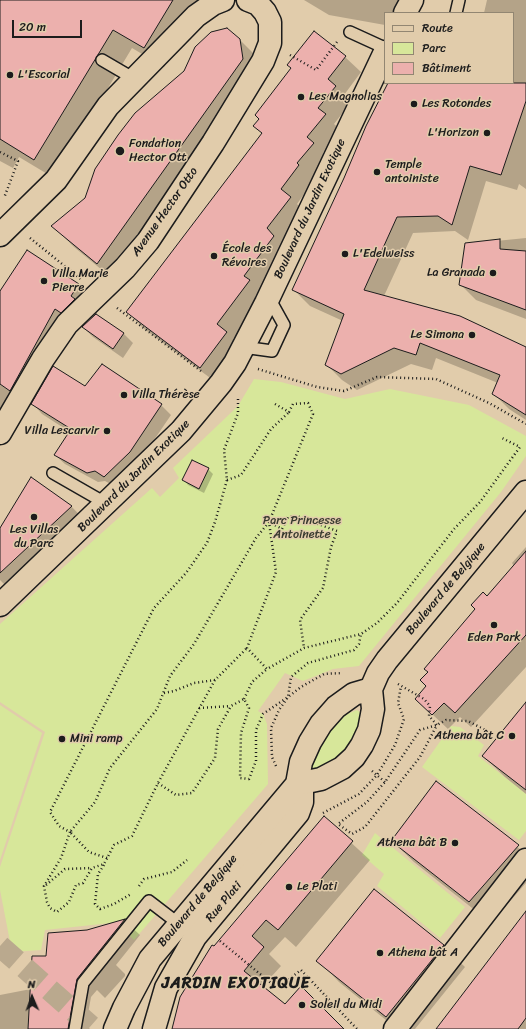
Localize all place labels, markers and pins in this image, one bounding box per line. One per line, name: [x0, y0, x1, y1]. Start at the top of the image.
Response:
place label: L'Escorial: [18, 68, 70, 82]
marker: L'Escorial: [5, 70, 15, 80]
place label: Les Magnolias: [309, 90, 382, 104]
marker: Les Magnolias: [296, 92, 306, 102]
place label: Les Rotondes: [422, 97, 491, 111]
marker: Les Rotondes: [409, 99, 419, 109]
place label: L'Horizon: [428, 126, 479, 140]
marker: L'Horizon: [482, 128, 492, 138]
place label: Fondation Hector Ott: [129, 137, 187, 165]
marker: Fondation Hector Ott: [114, 145, 126, 157]
place label: Temple antoiniste: [385, 158, 439, 186]
marker: Temple antoiniste: [372, 167, 382, 177]
place label: École des Révoires: [222, 242, 271, 270]
place label: L'Edelweiss: [353, 247, 414, 261]
marker: L'Edelweiss: [340, 249, 350, 259]
marker: École des Révoires: [209, 251, 219, 261]
place label: La Granada: [427, 266, 485, 280]
place label: Villa Marie Pierre: [52, 267, 108, 295]
marker: La Granada: [488, 268, 498, 278]
marker: Villa Marie Pierre: [39, 276, 49, 286]
place label: Le Simona: [411, 328, 464, 342]
marker: Le Simona: [467, 330, 477, 340]
place label: Villa Thérèse: [132, 388, 200, 402]
marker: Villa Thérèse: [119, 390, 129, 400]
place label: Villa Lescarvir: [25, 424, 99, 438]
marker: Villa Lescarvir: [102, 426, 112, 436]
marker: Les Villas du Parc: [29, 512, 39, 522]
place label: Les Villas du Parc: [10, 523, 58, 551]
marker: Eden Park: [489, 620, 499, 630]
place label: Eden Park: [467, 631, 521, 645]
place label: Athena bât C: [434, 729, 504, 743]
marker: Athena bât C: [507, 731, 517, 741]
place label: Mini ramp: [70, 732, 122, 746]
marker: Mini ramp: [57, 734, 67, 744]
place label: Athena bât B: [377, 836, 447, 850]
marker: Athena bât B: [450, 838, 460, 848]
place label: Le Plati: [297, 880, 337, 894]
marker: Le Plati: [284, 882, 294, 892]
place label: Athena bât A: [388, 946, 458, 960]
marker: Athena bât A: [375, 948, 385, 958]
place label: Soleil du Midi: [310, 998, 382, 1012]
marker: Soleil du Midi: [297, 1000, 307, 1010]

